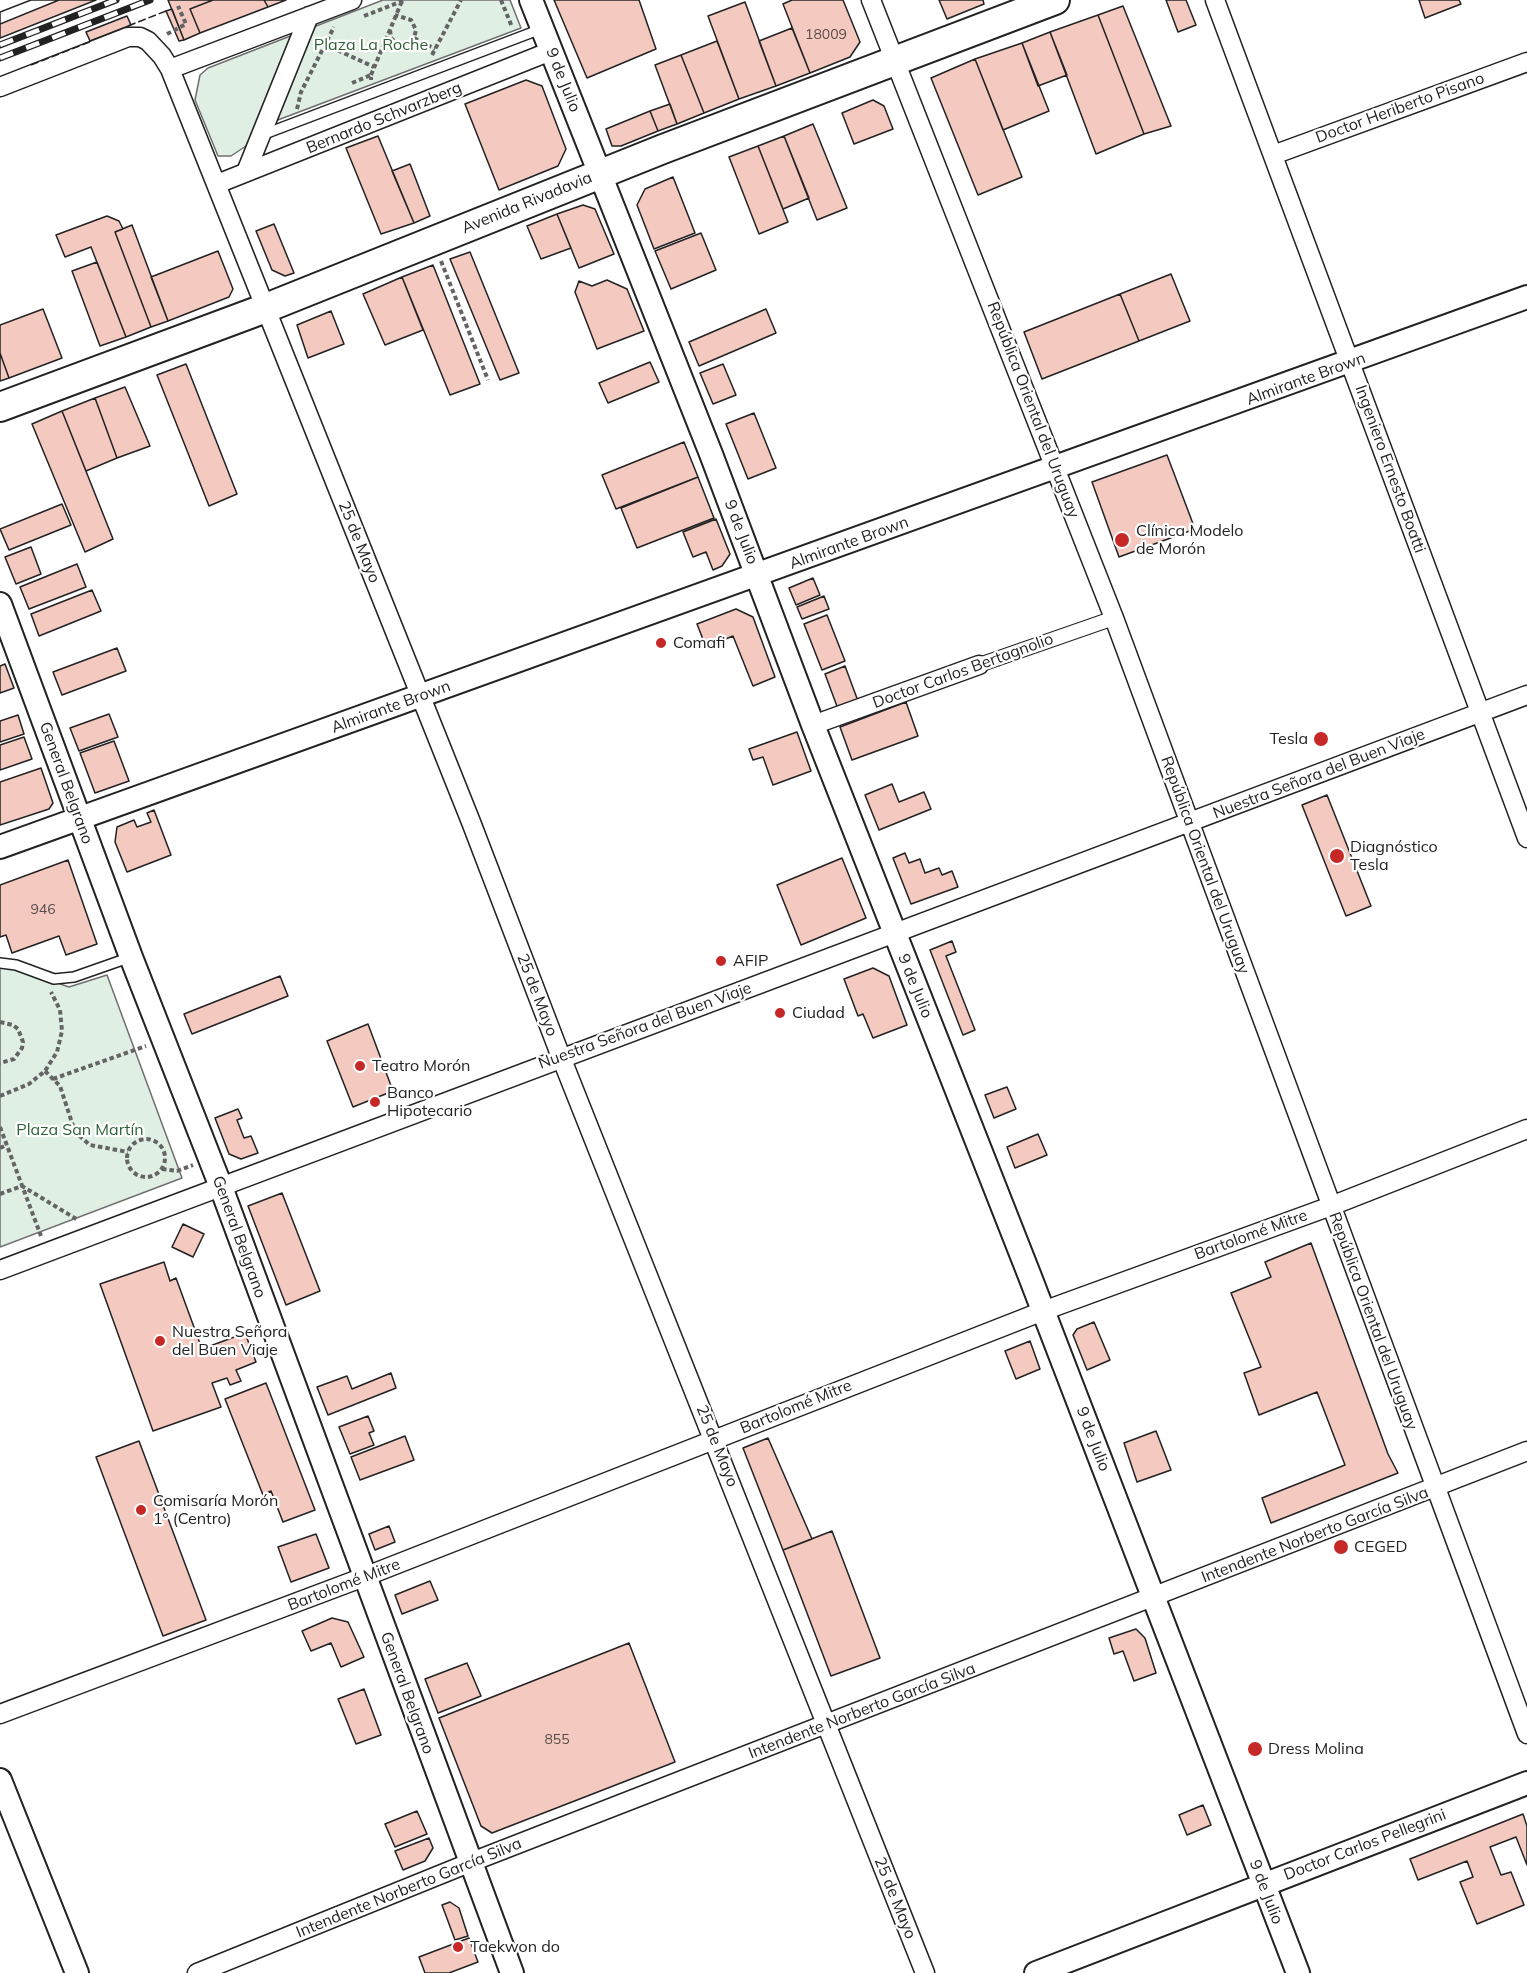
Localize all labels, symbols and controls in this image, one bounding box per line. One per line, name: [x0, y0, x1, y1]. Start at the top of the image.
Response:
house number: 18009: [805, 27, 847, 43]
park label: Plaza La Roche: [314, 35, 428, 55]
street label: 9 de Julio: [541, 45, 585, 115]
street label: Doctor Heriberto Pisano: [1313, 69, 1487, 147]
street label: Bernardo Schvarzberg: [303, 78, 465, 158]
street label: Avenida Rivadavia: [459, 168, 595, 238]
street label: República Oriental del Uruguay: [983, 299, 1083, 521]
street label: Almirante Brown: [1244, 349, 1368, 409]
street label: Ingeniero Ernesto Boatti: [1351, 382, 1429, 556]
street label: 9 de Julio: [720, 497, 762, 567]
street label: 25 de Mayo: [334, 498, 384, 586]
street label: Almirante Brown: [787, 513, 911, 573]
place label: Clínica Modelo de Morón: [1136, 521, 1243, 559]
marker: Clínica Modelo de Morón: [1113, 531, 1131, 549]
street label: Doctor Carlos Bertagnolio: [870, 629, 1056, 713]
place label: Comafi: [673, 633, 725, 653]
marker: Comafi: [654, 636, 668, 650]
street label: Almirante Brown: [329, 677, 453, 737]
street label: General Belgrano: [35, 719, 97, 847]
street label: Nuestra Señora del Buen Viaje: [1210, 725, 1428, 823]
place label: Tesla: [1270, 729, 1308, 749]
marker: Tesla: [1312, 730, 1330, 748]
street label: República Oriental del Uruguay: [1157, 753, 1253, 977]
place label: Diagnóstico Tesla: [1350, 837, 1438, 875]
marker: Diagnóstico Tesla: [1328, 847, 1346, 865]
house number: 946: [30, 902, 56, 918]
street label: 25 de Mayo: [513, 951, 561, 1039]
place label: AFIP: [733, 951, 768, 971]
street label: 9 de Julio: [893, 951, 937, 1021]
marker: AFIP: [714, 954, 728, 968]
street label: Nuestra Señora del Buen Viaje: [536, 978, 754, 1074]
place label: Ciudad: [792, 1003, 845, 1023]
marker: Ciudad: [773, 1006, 787, 1020]
place label: Teatro Morón: [372, 1056, 470, 1076]
marker: Teatro Morón: [353, 1059, 367, 1073]
place label: Banco Hipotecario: [387, 1083, 472, 1121]
marker: Banco Hipotecario: [368, 1095, 382, 1109]
park label: Plaza San Martín: [16, 1120, 144, 1140]
street label: General Belgrano: [208, 1173, 270, 1301]
street label: Bartolomé Mitre: [1192, 1206, 1310, 1264]
street label: República Oriental del Uruguay: [1325, 1209, 1421, 1433]
place label: Nuestra Señora del Buen Viaje: [172, 1322, 287, 1360]
marker: Nuestra Señora del Buen Viaje: [153, 1334, 167, 1348]
street label: Bartolomé Mitre: [737, 1376, 855, 1438]
street label: 25 de Mayo: [692, 1402, 742, 1490]
street label: 9 de Julio: [1072, 1404, 1114, 1474]
street label: Intendente Norberto García Silva: [1199, 1483, 1431, 1587]
place label: Comisaría Morón 1° (Centro): [153, 1491, 278, 1529]
marker: Comisaría Morón 1° (Centro): [134, 1503, 148, 1517]
place label: CEGED: [1354, 1537, 1407, 1557]
marker: CEGED: [1332, 1538, 1350, 1556]
street label: Bartolomé Mitre: [285, 1555, 403, 1615]
street label: General Belgrano: [376, 1629, 438, 1757]
street label: Intendente Norberto García Silva: [746, 1659, 978, 1763]
house number: 855: [544, 1732, 570, 1748]
place label: Dress Molina: [1268, 1739, 1364, 1759]
marker: Dress Molina: [1246, 1740, 1264, 1758]
street label: Doctor Carlos Pellegrini: [1281, 1805, 1449, 1885]
street label: Intendente Norberto García Silva: [293, 1834, 525, 1942]
street label: 25 de Mayo: [870, 1854, 920, 1942]
street label: 9 de Julio: [1245, 1857, 1287, 1927]
place label: Taekwon do: [470, 1937, 560, 1957]
marker: Taekwon do: [451, 1940, 465, 1954]

